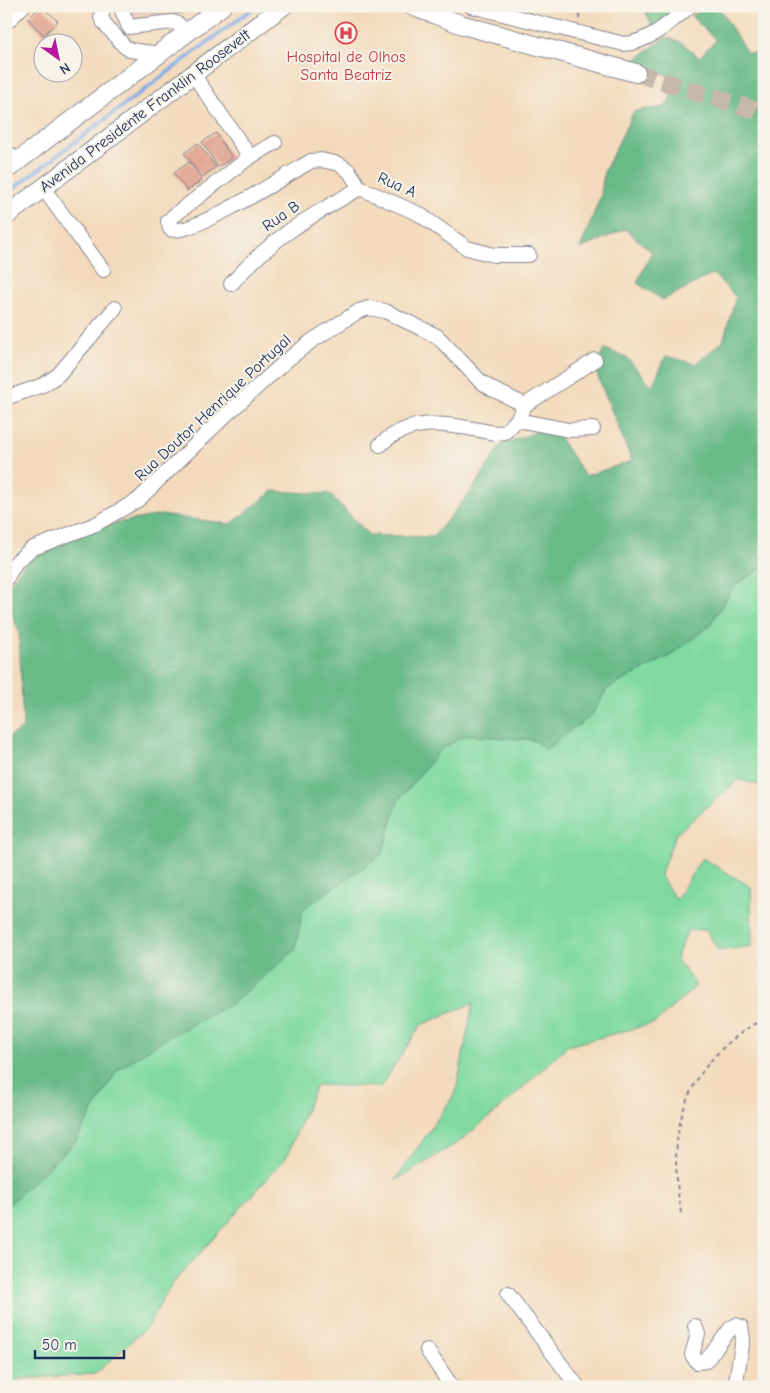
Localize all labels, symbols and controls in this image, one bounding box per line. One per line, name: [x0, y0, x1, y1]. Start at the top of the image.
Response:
hospital icon: Hospital de Olhos Santa Beatriz: [334, 21, 358, 45]
street label: Avenida Presidente Franklin Roosevelt: [36, 26, 254, 196]
north arrow: [32, 32, 82, 82]
place label: Hospital de Olhos Santa Beatriz: [286, 48, 406, 84]
text: N: [56, 59, 73, 78]
street label: Rua A: [375, 169, 419, 201]
street label: Rua B: [259, 197, 303, 235]
street label: Rua Doutor Henrique Portugal: [131, 331, 295, 485]
scale bar: [35, 1328, 124, 1360]
text: 50 m: [42, 1336, 77, 1354]

